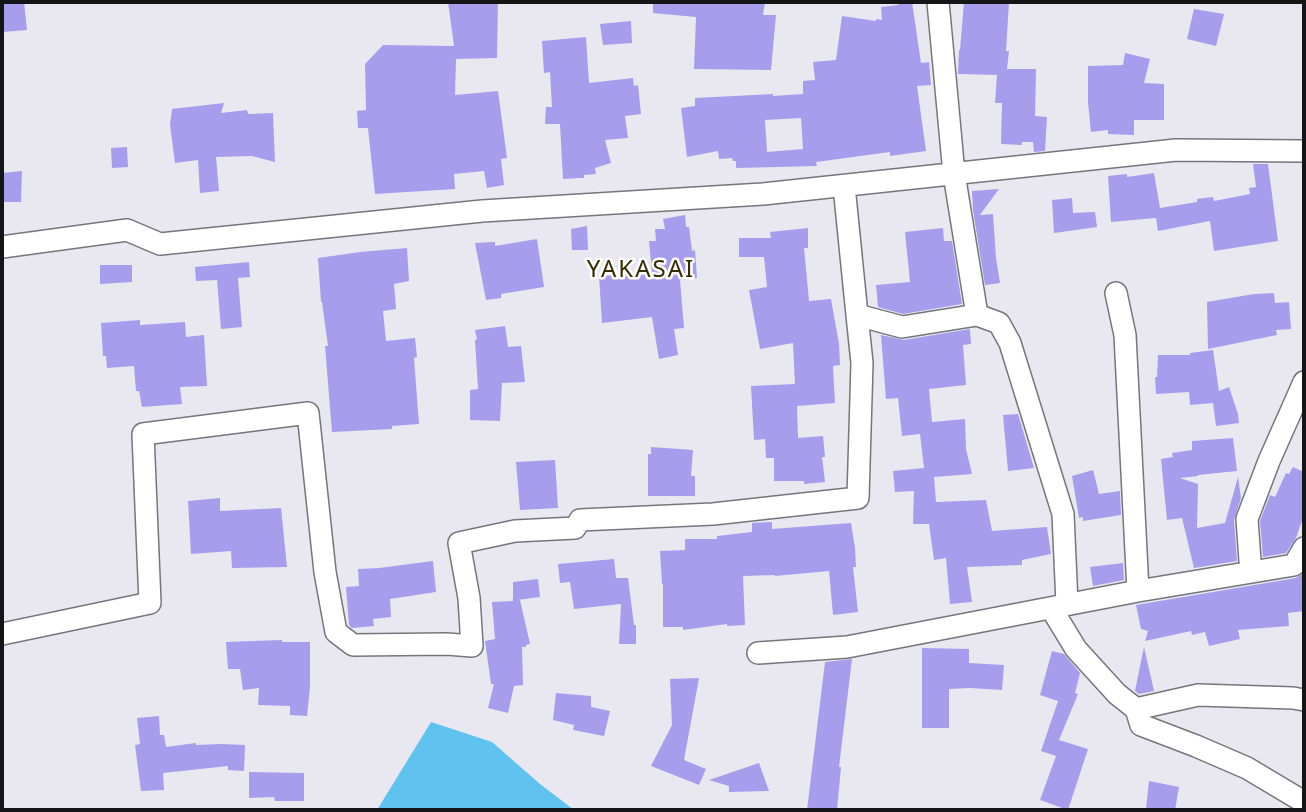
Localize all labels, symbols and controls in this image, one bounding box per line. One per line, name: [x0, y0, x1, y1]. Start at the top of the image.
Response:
district label: YAKASAI: [588, 256, 694, 284]

